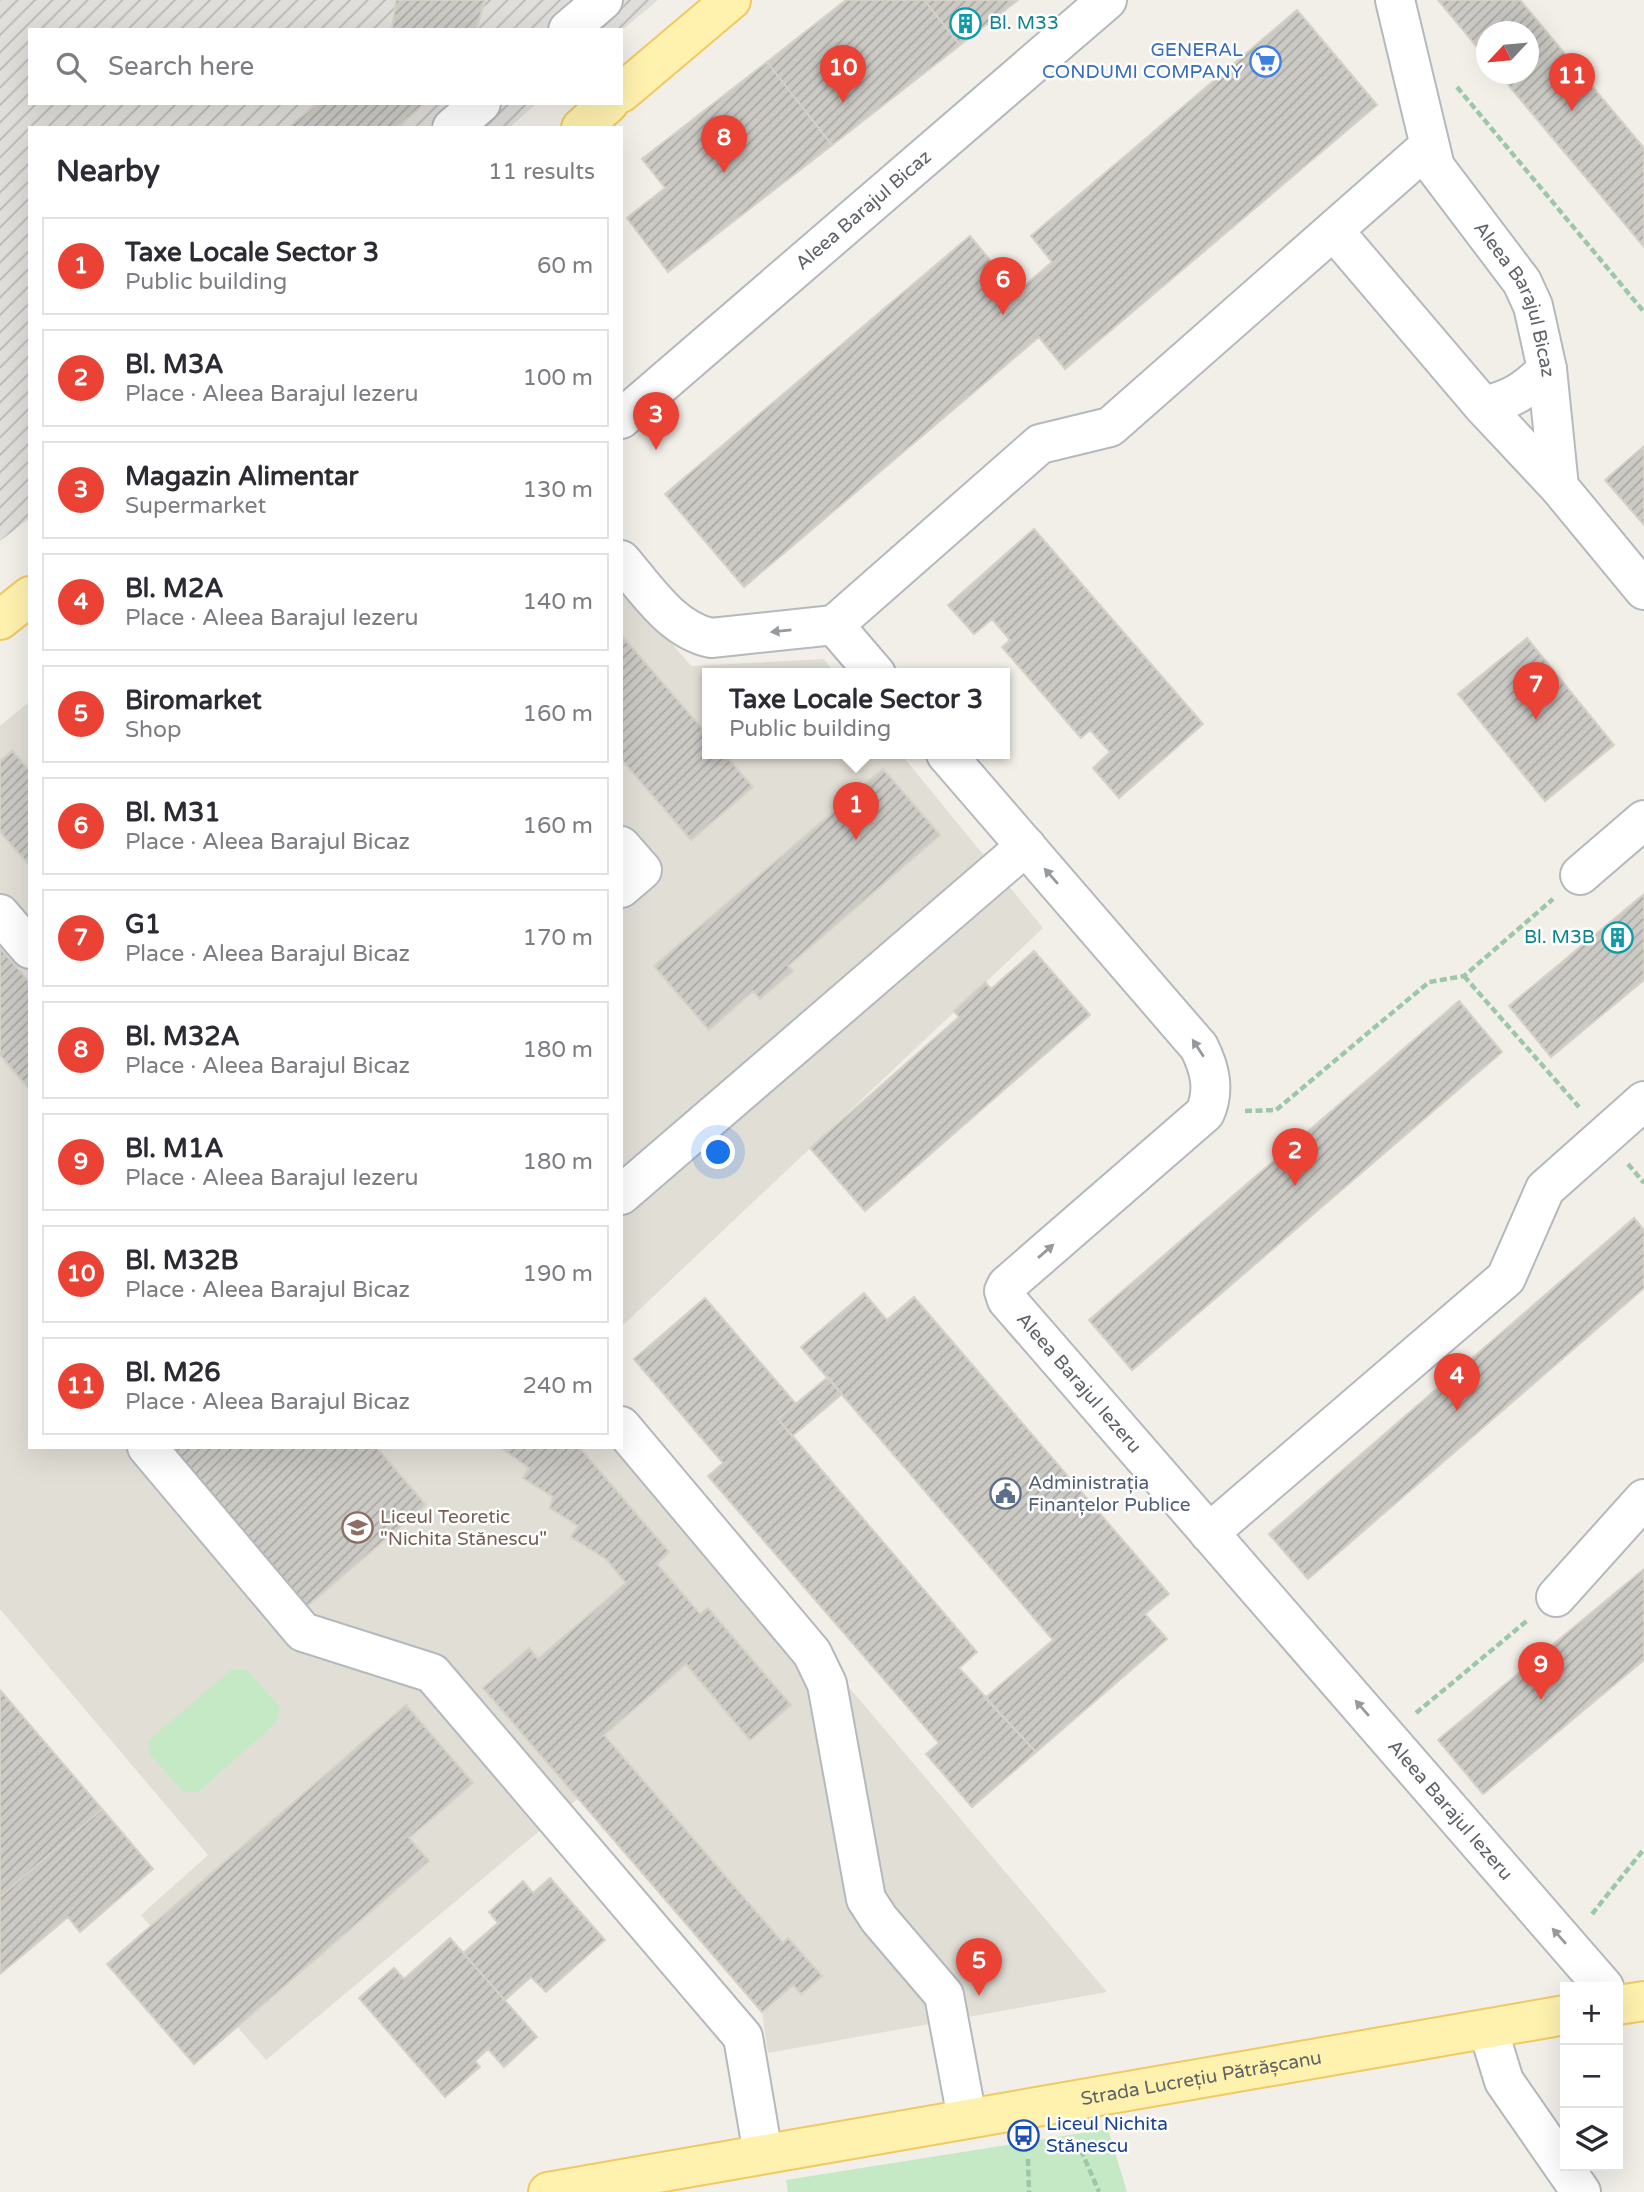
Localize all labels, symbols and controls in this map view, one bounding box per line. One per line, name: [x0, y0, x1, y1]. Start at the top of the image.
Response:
building icon: Bl. M33: [949, 6, 983, 40]
place label: Bl. M33: [989, 12, 1059, 34]
north arrow: [1476, 21, 1539, 84]
search box: [28, 28, 623, 105]
place label: GENERAL CONDUMI COMPANY: [1042, 39, 1243, 83]
supermarket icon: GENERAL CONDUMI COMPANY: [1249, 44, 1283, 78]
pin: 10: [820, 45, 866, 103]
icon: search: [52, 48, 90, 86]
text: Search here: [108, 51, 254, 82]
pin: 11: [1549, 53, 1595, 111]
pin: 8: [701, 115, 747, 173]
street label: Aleea Barajul Bicaz: [791, 146, 936, 275]
text: Nearby: [56, 153, 160, 190]
text: 11 results: [488, 158, 595, 186]
street label: Aleea Barajul Bicaz: [1469, 217, 1559, 378]
text: Taxe Locale Sector 3: [125, 237, 379, 268]
text: 1: [74, 252, 88, 280]
text: 60 m: [537, 252, 593, 280]
pin: 6: [980, 257, 1026, 315]
text: Public building: [125, 268, 287, 296]
text: Bl. M3A: [125, 349, 224, 380]
text: 2: [74, 364, 88, 392]
text: 100 m: [523, 364, 593, 392]
text: Place · Aleea Barajul Iezeru: [125, 380, 418, 408]
pin: 3: [633, 392, 679, 450]
text: Magazin Alimentar: [125, 461, 359, 492]
text: 3: [74, 476, 88, 504]
text: 130 m: [523, 476, 593, 504]
text: Supermarket: [125, 492, 266, 520]
text: Bl. M2A: [125, 573, 224, 604]
text: 4: [74, 588, 88, 616]
text: 140 m: [523, 588, 593, 616]
text: Place · Aleea Barajul Iezeru: [125, 604, 418, 632]
one-way arrow: [770, 626, 792, 637]
pin: 7: [1513, 662, 1559, 720]
popup: [702, 668, 1010, 759]
text: Taxe Locale Sector 3: [729, 684, 983, 715]
text: Biromarket: [125, 685, 262, 716]
text: 5: [74, 700, 88, 728]
text: 160 m: [523, 700, 593, 728]
text: Public building: [729, 715, 891, 743]
text: Shop: [125, 716, 182, 744]
pin: 1: [833, 782, 879, 840]
text: Bl. M31: [125, 797, 221, 828]
text: 6: [74, 812, 88, 840]
text: 160 m: [523, 812, 593, 840]
text: Place · Aleea Barajul Bicaz: [125, 828, 410, 856]
one-way arrow: [1044, 867, 1059, 884]
text: G1: [125, 909, 161, 940]
building icon: Bl. M3B: [1601, 920, 1635, 954]
text: 7: [74, 924, 88, 952]
text: 170 m: [523, 924, 593, 952]
place label: Bl. M3B: [1524, 926, 1595, 948]
text: Place · Aleea Barajul Bicaz: [125, 940, 410, 968]
text: Bl. M32A: [125, 1021, 240, 1052]
text: 8: [74, 1036, 88, 1064]
text: 180 m: [523, 1036, 593, 1064]
one-way arrow: [1192, 1039, 1205, 1058]
text: Place · Aleea Barajul Bicaz: [125, 1052, 410, 1080]
pin: 2: [1272, 1128, 1318, 1186]
text: Bl. M1A: [125, 1133, 224, 1164]
your location: [701, 1135, 735, 1169]
text: 9: [74, 1148, 88, 1176]
text: 180 m: [523, 1148, 593, 1176]
text: Place · Aleea Barajul Iezeru: [125, 1164, 418, 1192]
one-way arrow: [1038, 1244, 1055, 1259]
text: Bl. M32B: [125, 1245, 239, 1276]
text: 10: [67, 1260, 95, 1288]
text: 190 m: [523, 1260, 593, 1288]
text: Place · Aleea Barajul Bicaz: [125, 1276, 410, 1304]
street label: Aleea Barajul Iezeru: [1012, 1308, 1146, 1458]
pin: 4: [1434, 1353, 1480, 1411]
text: Bl. M26: [125, 1357, 221, 1388]
text: 11: [67, 1372, 95, 1400]
text: 240 m: [523, 1372, 593, 1400]
text: Place · Aleea Barajul Bicaz: [125, 1388, 410, 1416]
place label: Administrația Finanțelor Publice: [1028, 1472, 1191, 1516]
public building icon: Administrația Finanțelor Publice: [988, 1477, 1022, 1511]
place label: Liceul Teoretic "Nichita Stănescu": [380, 1506, 547, 1550]
school or university icon: Liceul Teoretic "Nichita Stănescu": [340, 1511, 374, 1545]
pin: 9: [1518, 1642, 1564, 1700]
one-way arrow: [1355, 1700, 1370, 1717]
street label: Aleea Barajul Iezeru: [1383, 1735, 1517, 1885]
one-way arrow: [1552, 1927, 1567, 1944]
pin: 5: [956, 1938, 1002, 1996]
map controls: [1560, 1982, 1623, 2171]
button: +: [1560, 1982, 1623, 2045]
button: −: [1560, 2045, 1623, 2108]
street label: Strada Lucrețiu Pătrășcanu: [1079, 2047, 1323, 2110]
button: layers: [1560, 2108, 1623, 2171]
place label: Liceul Nichita Stănescu: [1046, 2113, 1168, 2157]
bus stop icon: Liceul Nichita Stănescu: [1006, 2118, 1040, 2152]

